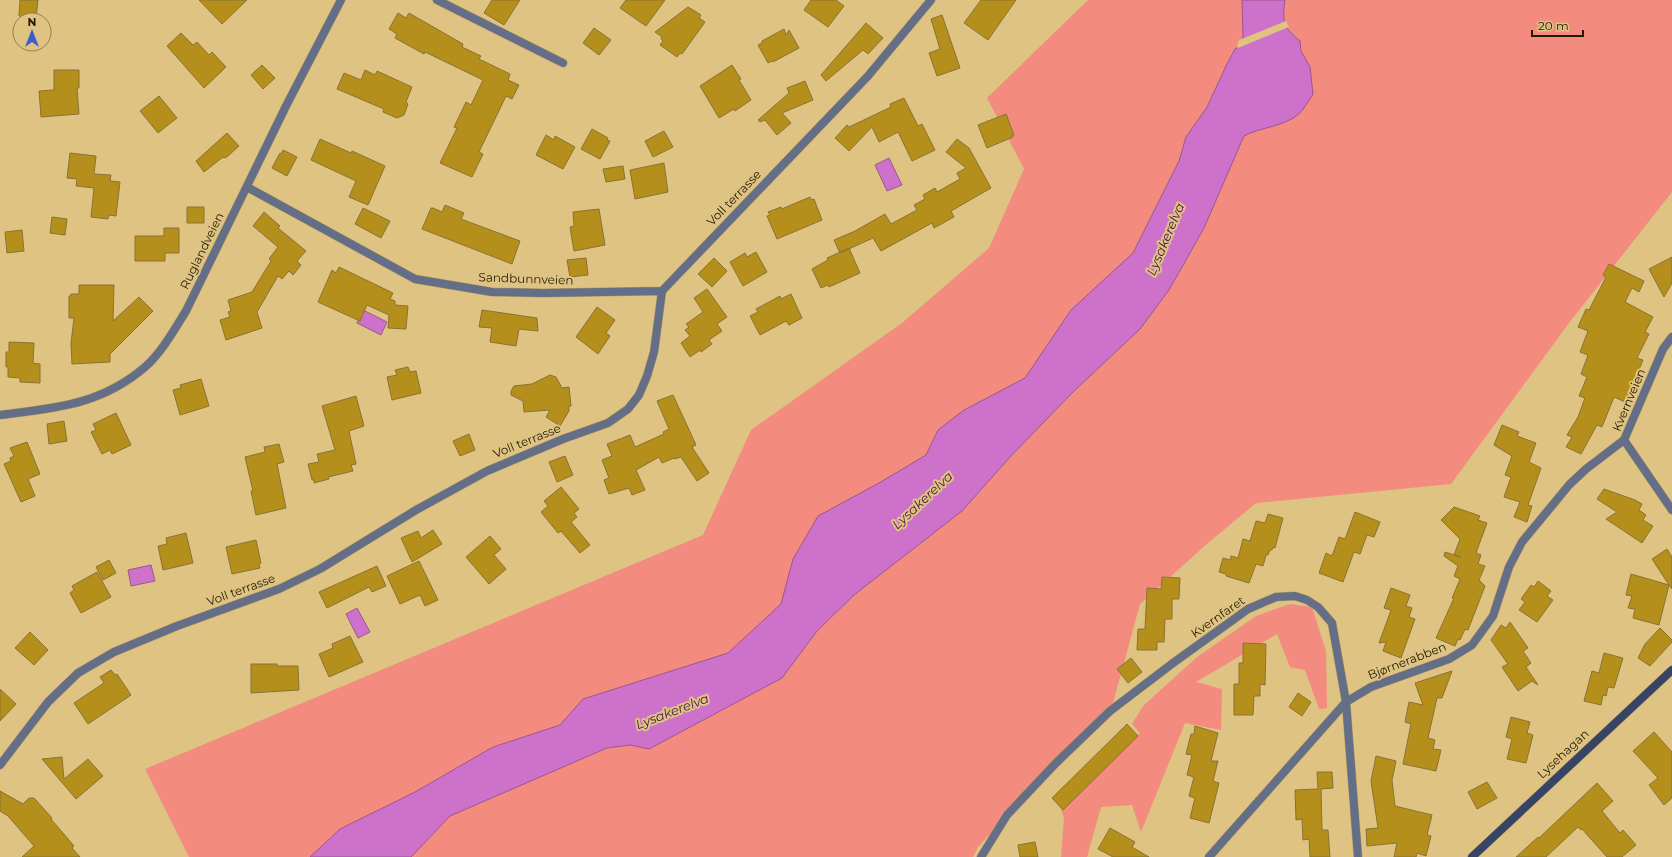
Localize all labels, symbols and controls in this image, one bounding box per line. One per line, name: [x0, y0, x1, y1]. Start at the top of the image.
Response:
north arrow: [12, 12, 52, 52]
scale bar: [1532, 12, 1583, 38]
text: N: [28, 15, 36, 29]
text: 20 m: [1538, 18, 1569, 33]
street label: Voll terrasse: [703, 167, 764, 229]
water label: Lysakerelva: [1143, 200, 1188, 278]
street label: Ruglandveien: [176, 210, 227, 292]
street label: Sandbunnveien: [478, 269, 574, 288]
street label: Kvernveien: [1609, 366, 1648, 433]
street label: Voll terrasse: [491, 420, 563, 461]
water label: Lysakerelva: [888, 468, 956, 532]
street label: Voll terrasse: [205, 570, 277, 609]
street label: Kvernfaret: [1188, 593, 1248, 641]
street label: Bjørnerabben: [1365, 639, 1448, 682]
water label: Lysakerelva: [633, 690, 711, 732]
street label: Lysehagan: [1534, 726, 1592, 781]

